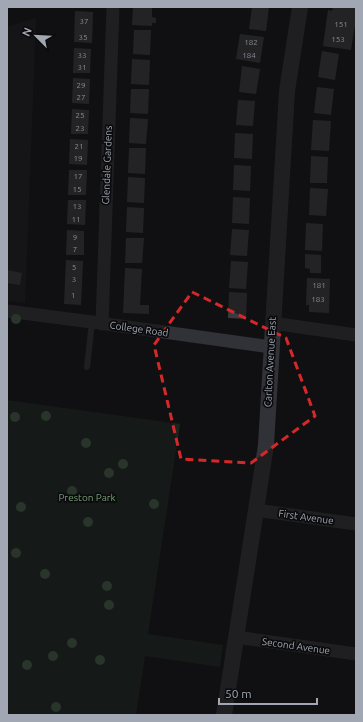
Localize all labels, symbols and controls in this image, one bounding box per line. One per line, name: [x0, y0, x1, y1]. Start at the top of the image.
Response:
north arrow: [16, 16, 56, 56]
house number: 37: [79, 17, 89, 26]
house number: 151: [334, 20, 348, 29]
text: N: [20, 26, 34, 38]
house number: 35: [78, 33, 88, 42]
house number: 153: [331, 35, 345, 44]
house number: 182: [244, 38, 258, 47]
house number: 33: [77, 51, 87, 60]
house number: 184: [242, 51, 256, 60]
house number: 31: [77, 63, 87, 72]
house number: 29: [76, 81, 86, 90]
house number: 27: [76, 93, 86, 102]
house number: 25: [75, 111, 85, 120]
house number: 23: [75, 124, 85, 133]
street label: Glendale Gardens: [100, 125, 114, 205]
house number: 21: [74, 142, 84, 151]
house number: 19: [73, 154, 83, 163]
house number: 17: [73, 172, 83, 181]
house number: 15: [72, 185, 82, 194]
house number: 13: [72, 202, 82, 211]
house number: 11: [71, 215, 81, 224]
house number: 9: [73, 233, 77, 242]
house number: 7: [73, 245, 77, 254]
house number: 5: [72, 263, 76, 272]
house number: 3: [72, 275, 76, 284]
house number: 181: [312, 281, 326, 290]
house number: 1: [71, 291, 75, 300]
house number: 183: [311, 295, 325, 304]
street label: Carlton Avenue East: [262, 316, 278, 407]
street label: College Road: [109, 319, 169, 339]
park label: Preston Park: [58, 492, 116, 503]
street label: First Avenue: [278, 508, 334, 526]
street label: Second Avenue: [261, 636, 331, 656]
scale bar: [219, 680, 317, 706]
text: 50 m: [225, 687, 252, 700]

